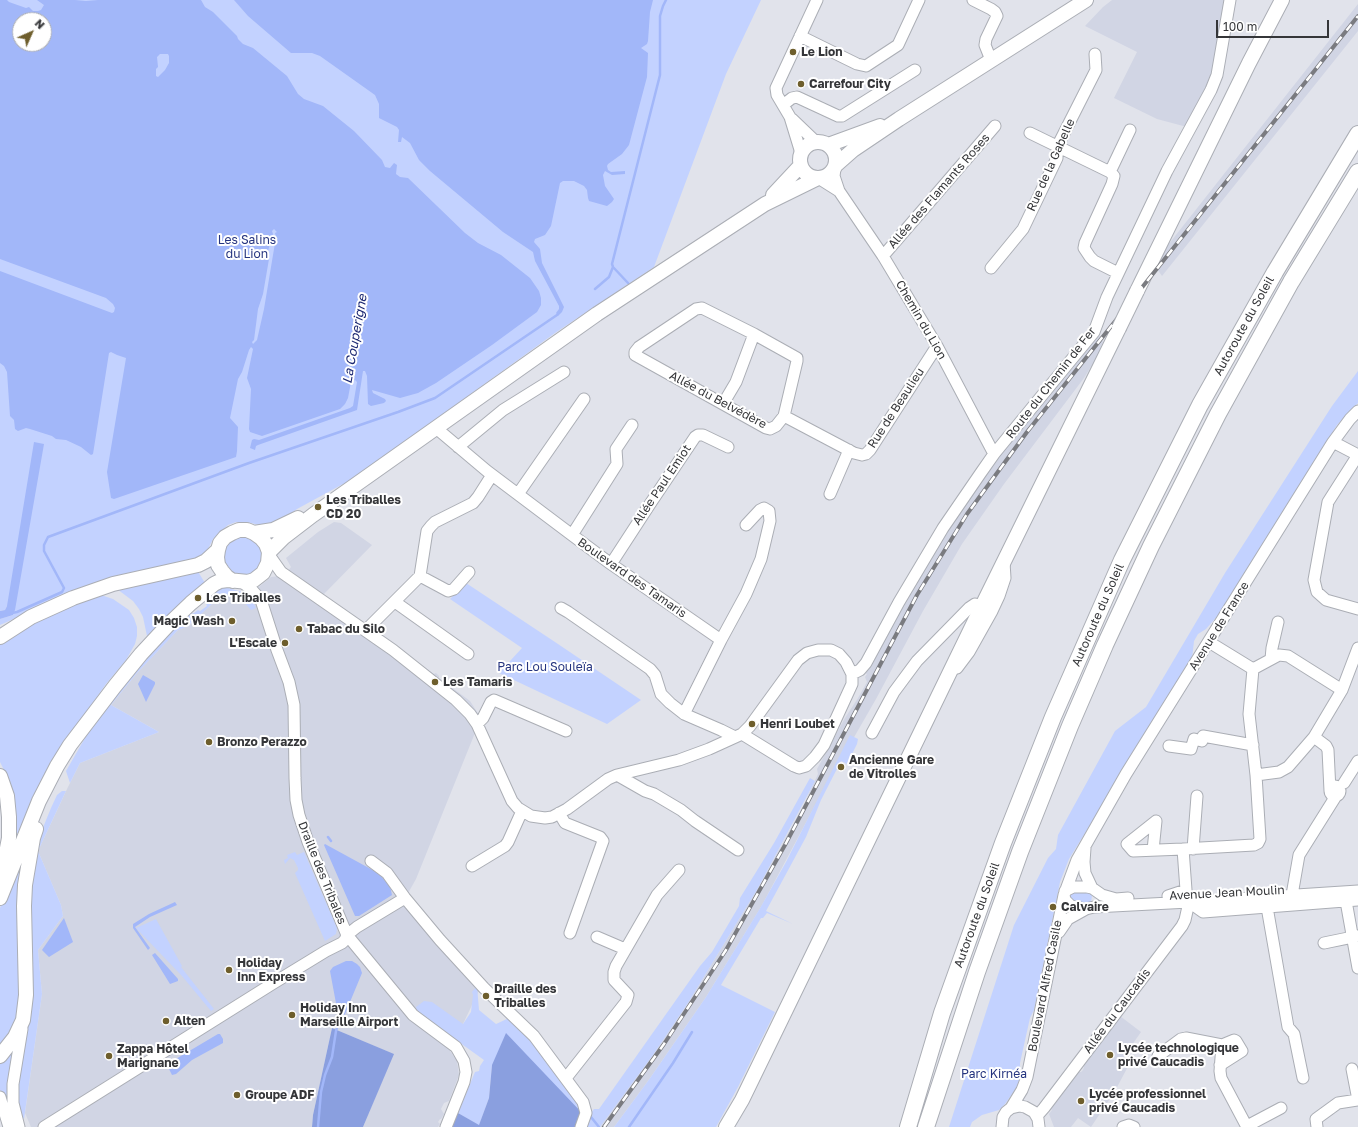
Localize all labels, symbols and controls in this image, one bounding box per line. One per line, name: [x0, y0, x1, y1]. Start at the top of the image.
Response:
north arrow: [12, 12, 52, 52]
scale bar: [1218, 12, 1331, 38]
text: N: [33, 16, 48, 31]
text: 100 m: [1223, 19, 1257, 34]
place label: Le Lion: [801, 45, 843, 59]
marker: Le Lion: [788, 47, 798, 57]
place label: Carrefour City: [809, 77, 891, 91]
marker: Carrefour City: [796, 79, 806, 89]
street label: Rue de la Gabelle: [1024, 116, 1078, 214]
street label: Allée des Flamants Roses: [885, 131, 993, 251]
park label: Les Salins du Lion: [218, 233, 276, 261]
street label: Autoroute du Soleil: [1211, 274, 1277, 378]
street label: Chemin du Lion: [893, 278, 949, 362]
water label: La Couperigne: [339, 293, 371, 385]
street label: Route du Chemin de Fer: [1003, 324, 1099, 442]
street label: Rue de Beaulieu: [865, 365, 927, 451]
street label: Allée du Belvédère: [667, 368, 769, 432]
street label: Allée Paul Emiot: [630, 442, 694, 528]
place label: Les Triballes CD 20: [326, 493, 401, 521]
marker: Les Triballes CD 20: [313, 502, 323, 512]
street label: Boulevard des Tamaris: [575, 535, 689, 621]
street label: Autoroute du Soleil: [1069, 561, 1127, 669]
street label: Avenue de France: [1186, 579, 1252, 673]
place label: Les Triballes: [206, 591, 281, 605]
marker: Les Triballes: [193, 593, 203, 603]
place label: Magic Wash: [153, 614, 224, 628]
marker: Magic Wash: [227, 616, 237, 626]
place label: Tabac du Silo: [307, 622, 385, 636]
marker: Tabac du Silo: [294, 624, 304, 634]
place label: L'Escale: [229, 636, 277, 650]
marker: L'Escale: [280, 638, 290, 648]
park label: Parc Lou Souleïa: [497, 660, 593, 674]
place label: Les Tamaris: [443, 675, 513, 689]
marker: Les Tamaris: [430, 677, 440, 687]
place label: Henri Loubet: [760, 717, 835, 731]
marker: Henri Loubet: [747, 719, 757, 729]
place label: Bronzo Perazzo: [217, 735, 307, 749]
marker: Bronzo Perazzo: [204, 737, 214, 747]
place label: Ancienne Gare de Vitrolles: [849, 753, 934, 781]
marker: Ancienne Gare de Vitrolles: [836, 762, 846, 772]
street label: Draille des Tribales: [295, 819, 349, 927]
street label: Autoroute du Soleil: [951, 860, 1003, 970]
street label: Avenue Jean Moulin: [1169, 883, 1285, 903]
place label: Calvaire: [1061, 900, 1109, 914]
marker: Calvaire: [1048, 902, 1058, 912]
street label: Boulevard Alfred Casile: [1025, 919, 1065, 1053]
place label: Holiday Inn Express: [237, 956, 305, 984]
marker: Holiday Inn Express: [224, 965, 234, 975]
street label: Allée du Caucadis: [1080, 966, 1154, 1056]
place label: Draille des Triballes: [494, 982, 557, 1010]
marker: Draille des Triballes: [481, 991, 491, 1001]
place label: Holiday Inn Marseille Airport: [300, 1001, 398, 1029]
marker: Holiday Inn Marseille Airport: [287, 1010, 297, 1020]
place label: Alten: [174, 1014, 205, 1028]
marker: Alten: [161, 1016, 171, 1026]
place label: Lycée technologique privé Caucadis: [1118, 1041, 1239, 1069]
place label: Zappa Hôtel Marignane: [117, 1042, 188, 1070]
marker: Lycée technologique privé Caucadis: [1105, 1050, 1115, 1060]
marker: Zappa Hôtel Marignane: [104, 1051, 114, 1061]
park label: Parc Kirnéa: [961, 1067, 1027, 1081]
place label: Lycée professionnel privé Caucadis: [1089, 1087, 1206, 1115]
place label: Groupe ADF: [245, 1088, 314, 1102]
marker: Groupe ADF: [232, 1090, 242, 1100]
marker: Lycée professionnel privé Caucadis: [1076, 1096, 1086, 1106]

